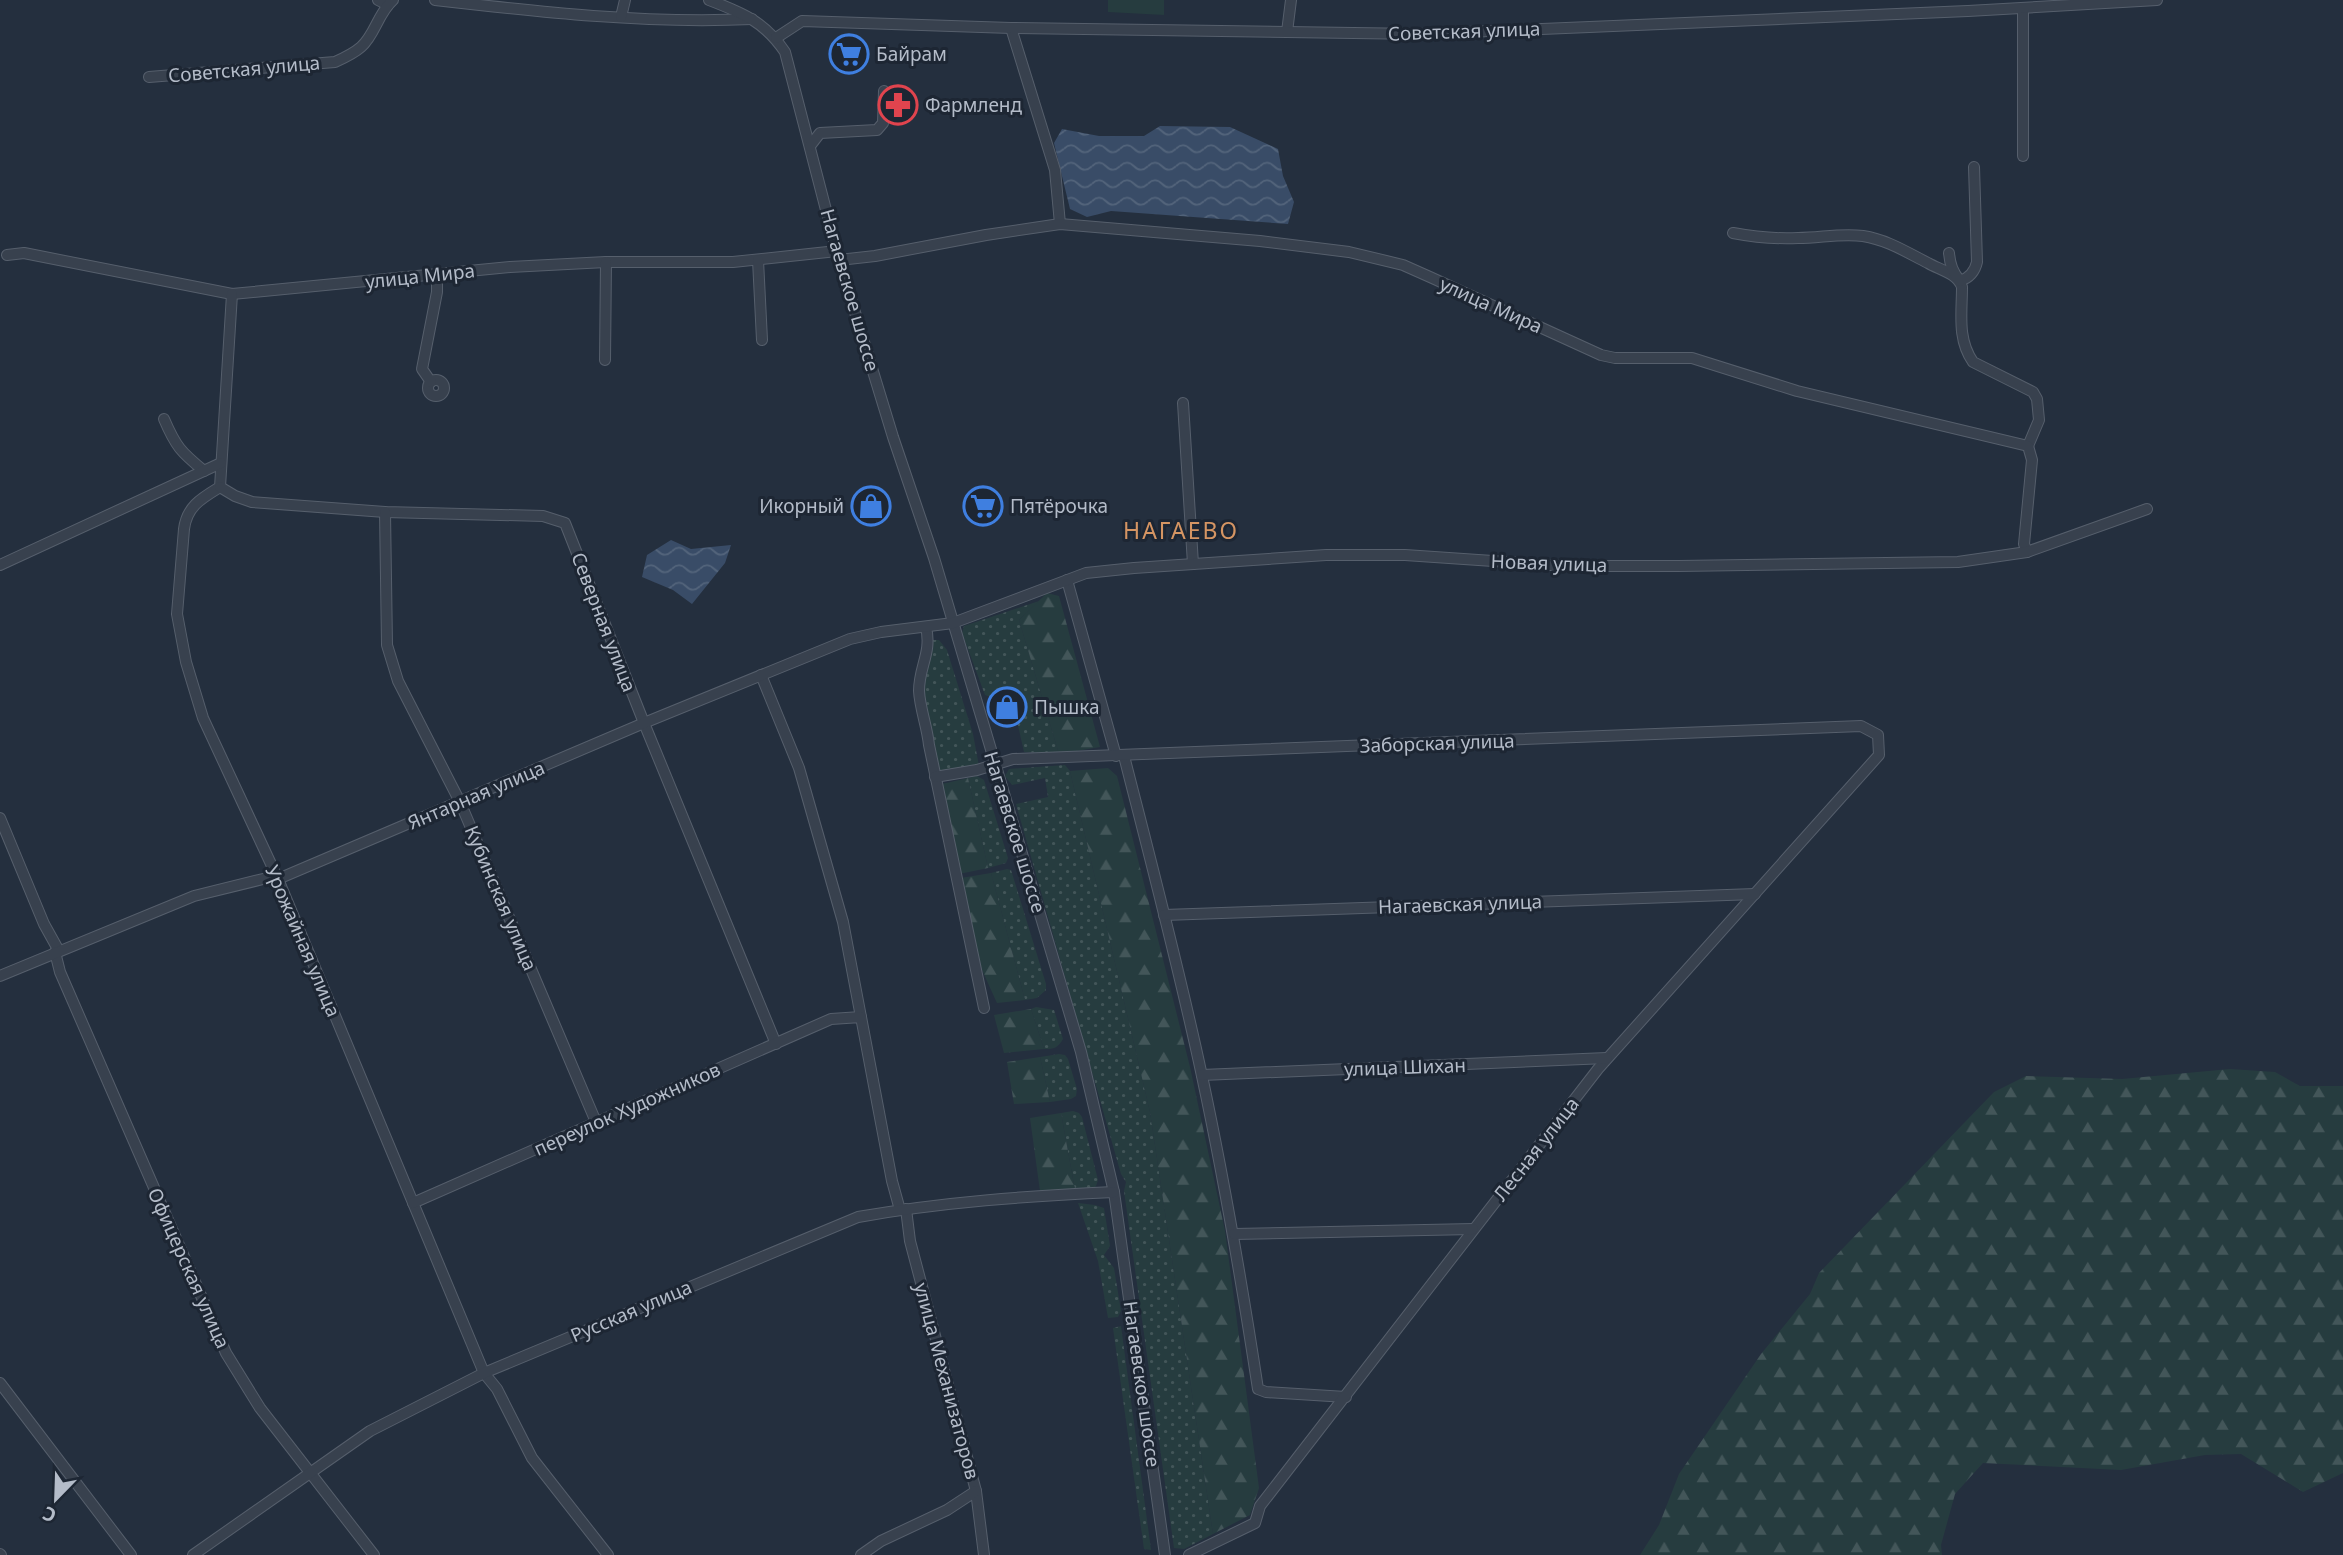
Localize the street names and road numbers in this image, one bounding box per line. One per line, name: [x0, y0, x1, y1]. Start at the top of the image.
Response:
street label: Советская улица: [1387, 15, 1541, 47]
street label: Советская улица: [167, 49, 321, 89]
street label: Нагаевское шоссе: [814, 206, 886, 374]
street label: улица Мира: [364, 257, 476, 295]
street label: улица Мира: [1435, 271, 1547, 339]
street label: Новая улица: [1490, 548, 1608, 578]
street label: Северная улица: [565, 549, 643, 695]
street label: Заборская улица: [1359, 727, 1515, 759]
street label: Нагаевское шоссе: [978, 748, 1052, 916]
street label: Янтарная улица: [403, 754, 549, 836]
street label: Кубинская улица: [459, 821, 543, 975]
street label: Урожайная улица: [259, 861, 347, 1021]
street label: Нагаевская улица: [1378, 888, 1542, 920]
street label: улица Шихан: [1344, 1052, 1466, 1082]
street label: переулок Художников: [530, 1056, 724, 1162]
street label: Лесная улица: [1487, 1092, 1585, 1206]
street label: Офицерская улица: [142, 1184, 236, 1352]
street label: Русская улица: [566, 1274, 696, 1348]
street label: улица Механизаторов: [908, 1280, 986, 1482]
street label: Нагаевское шоссе: [1117, 1299, 1167, 1469]

